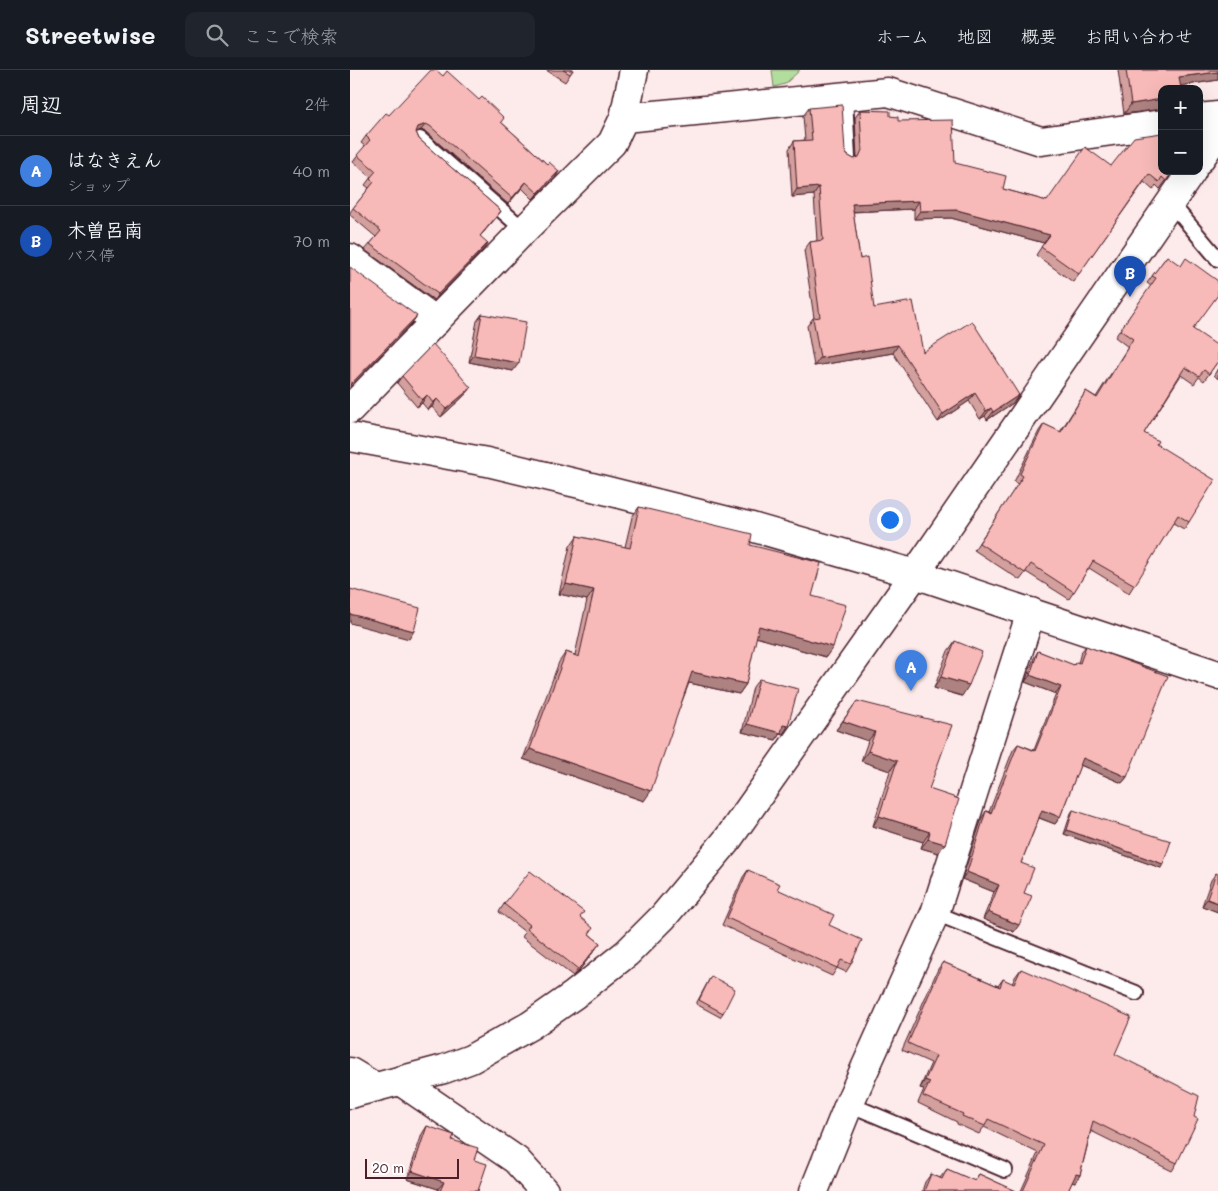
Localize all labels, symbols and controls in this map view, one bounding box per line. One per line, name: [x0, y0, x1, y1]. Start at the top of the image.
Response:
search box: [185, 12, 535, 57]
text: Streetwise: [25, 19, 155, 50]
icon: search: [203, 21, 231, 49]
text: ここで検索: [243, 23, 338, 48]
text: ホーム: [876, 24, 929, 48]
text: 地図: [957, 24, 993, 48]
text: 概要: [1021, 24, 1057, 48]
text: お問い合わせ: [1085, 24, 1193, 48]
map controls: [1158, 85, 1203, 175]
button: +: [1158, 85, 1203, 130]
text: 周辺: [20, 90, 62, 117]
text: 2件: [305, 93, 330, 114]
button: −: [1158, 130, 1203, 175]
text: はなきえん: [67, 147, 162, 172]
text: A: [30, 160, 42, 181]
text: 40 m: [293, 160, 330, 181]
text: ショップ: [67, 174, 130, 195]
text: 木曽呂南: [67, 217, 143, 242]
text: B: [31, 230, 41, 251]
text: 70 m: [293, 230, 330, 251]
text: バス停: [67, 244, 115, 265]
pin: B: [1114, 256, 1146, 297]
your location: [877, 507, 903, 533]
pin: A: [895, 650, 927, 691]
scale bar: [365, 1156, 459, 1179]
text: 20 m: [372, 1158, 404, 1177]

